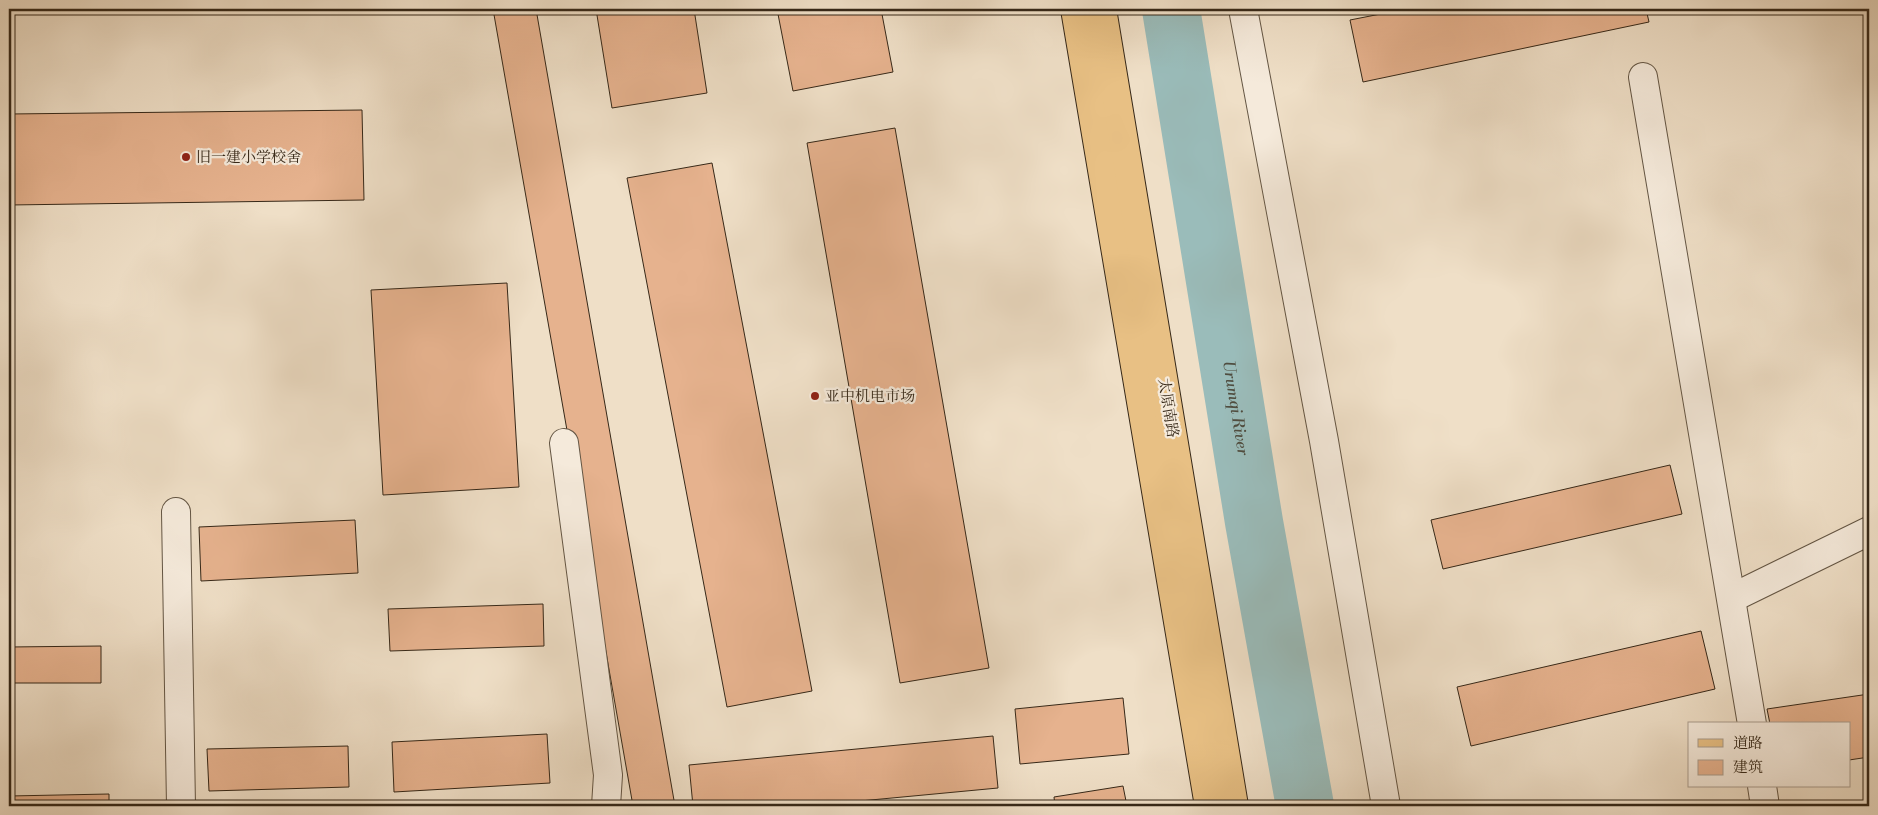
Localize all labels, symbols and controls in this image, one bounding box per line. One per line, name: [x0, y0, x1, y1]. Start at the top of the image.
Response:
place label: 旧一建小学校舍: [196, 148, 301, 167]
marker: 旧一建小学校舍: [180, 151, 192, 163]
water label: Urumqi River: [1218, 359, 1253, 458]
street label: 太原南路: [1154, 377, 1182, 439]
place label: 亚中机电市场: [825, 387, 915, 406]
marker: 亚中机电市场: [809, 390, 821, 402]
legend: [1688, 722, 1850, 788]
text: 道路: [1733, 734, 1763, 753]
text: 建筑: [1733, 758, 1763, 777]

